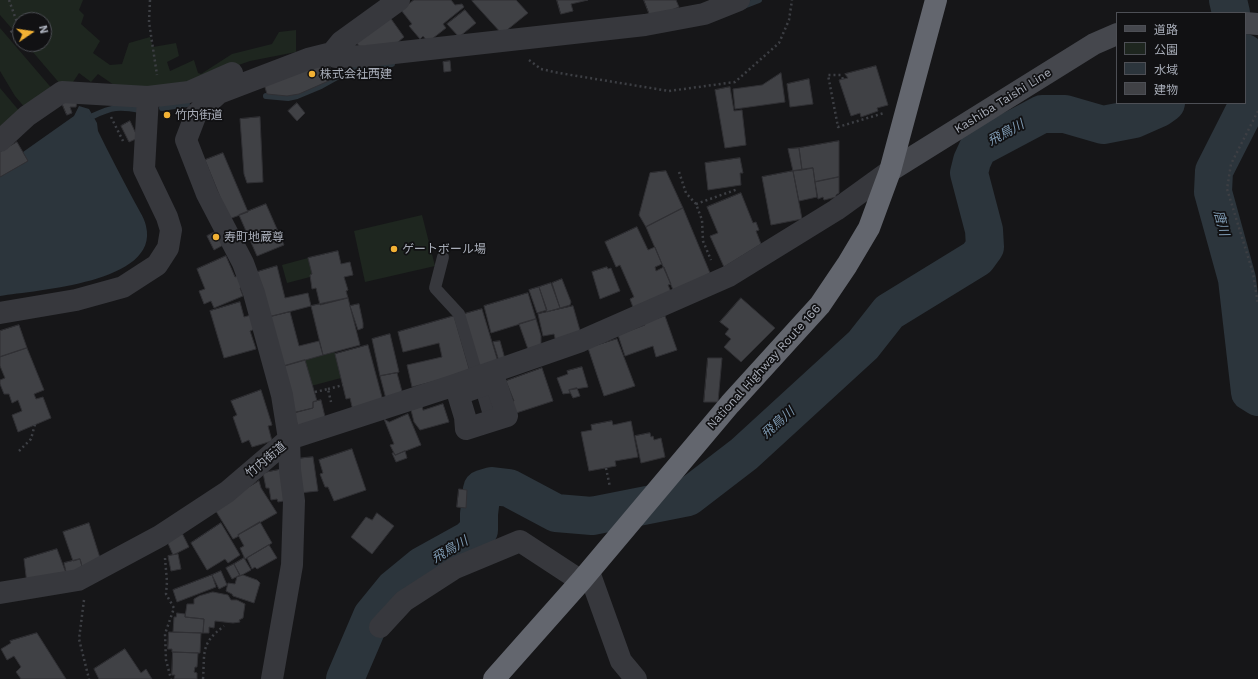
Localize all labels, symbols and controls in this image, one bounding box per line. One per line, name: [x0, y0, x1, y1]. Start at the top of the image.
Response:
north arrow: [12, 12, 52, 52]
legend: [1116, 12, 1246, 104]
text: 道路: [1154, 23, 1178, 37]
text: N: [36, 24, 50, 35]
text: 公園: [1154, 43, 1178, 57]
text: 水域: [1154, 63, 1178, 77]
street label: Kashiba Taishi Line: [952, 65, 1054, 137]
place label: 株式会社西建: [320, 67, 392, 81]
marker: 株式会社西建: [307, 69, 317, 79]
text: 建物: [1154, 83, 1178, 97]
place label: 竹内街道: [175, 108, 223, 122]
marker: 竹内街道: [162, 110, 172, 120]
water label: 飛鳥川: [985, 117, 1027, 149]
water label: 唐川: [1210, 208, 1232, 238]
place label: 寿町地蔵尊: [224, 230, 284, 244]
marker: 寿町地蔵尊: [211, 232, 221, 242]
place label: ゲートボール場: [402, 242, 486, 256]
marker: ゲートボール場: [389, 244, 399, 254]
street label: National Highway Route 166: [704, 302, 824, 432]
water label: 飛鳥川: [758, 404, 798, 442]
street label: 竹内街道: [243, 439, 289, 481]
water label: 飛鳥川: [429, 533, 471, 567]

